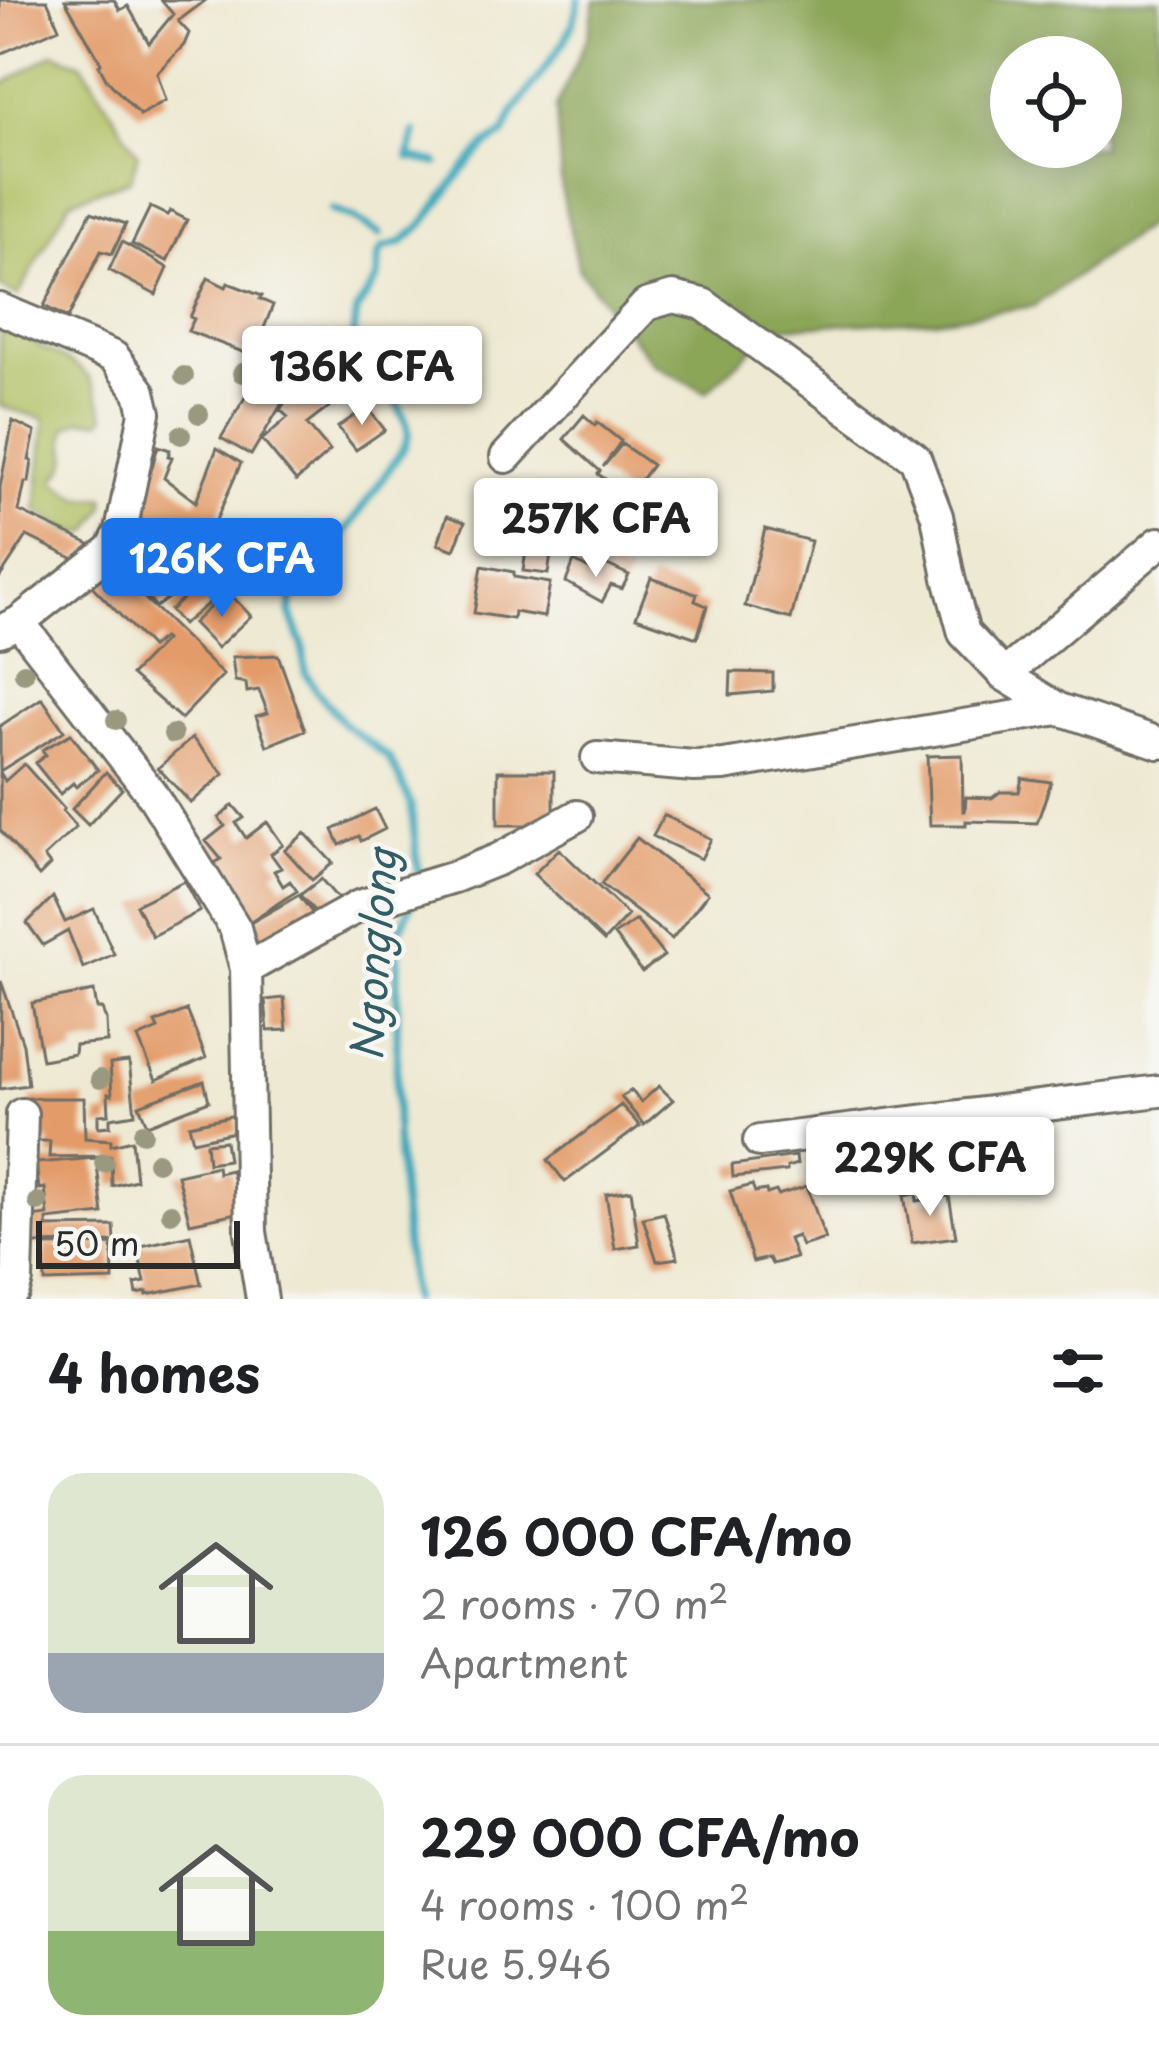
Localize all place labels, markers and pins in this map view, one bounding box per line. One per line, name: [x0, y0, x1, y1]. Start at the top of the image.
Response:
pin: 136K CFA: [238, 326, 486, 428]
pin: 257K CFA: [472, 478, 720, 580]
pin: 126K CFA: [98, 518, 346, 620]
pin: 229K CFA: [806, 1117, 1054, 1219]

